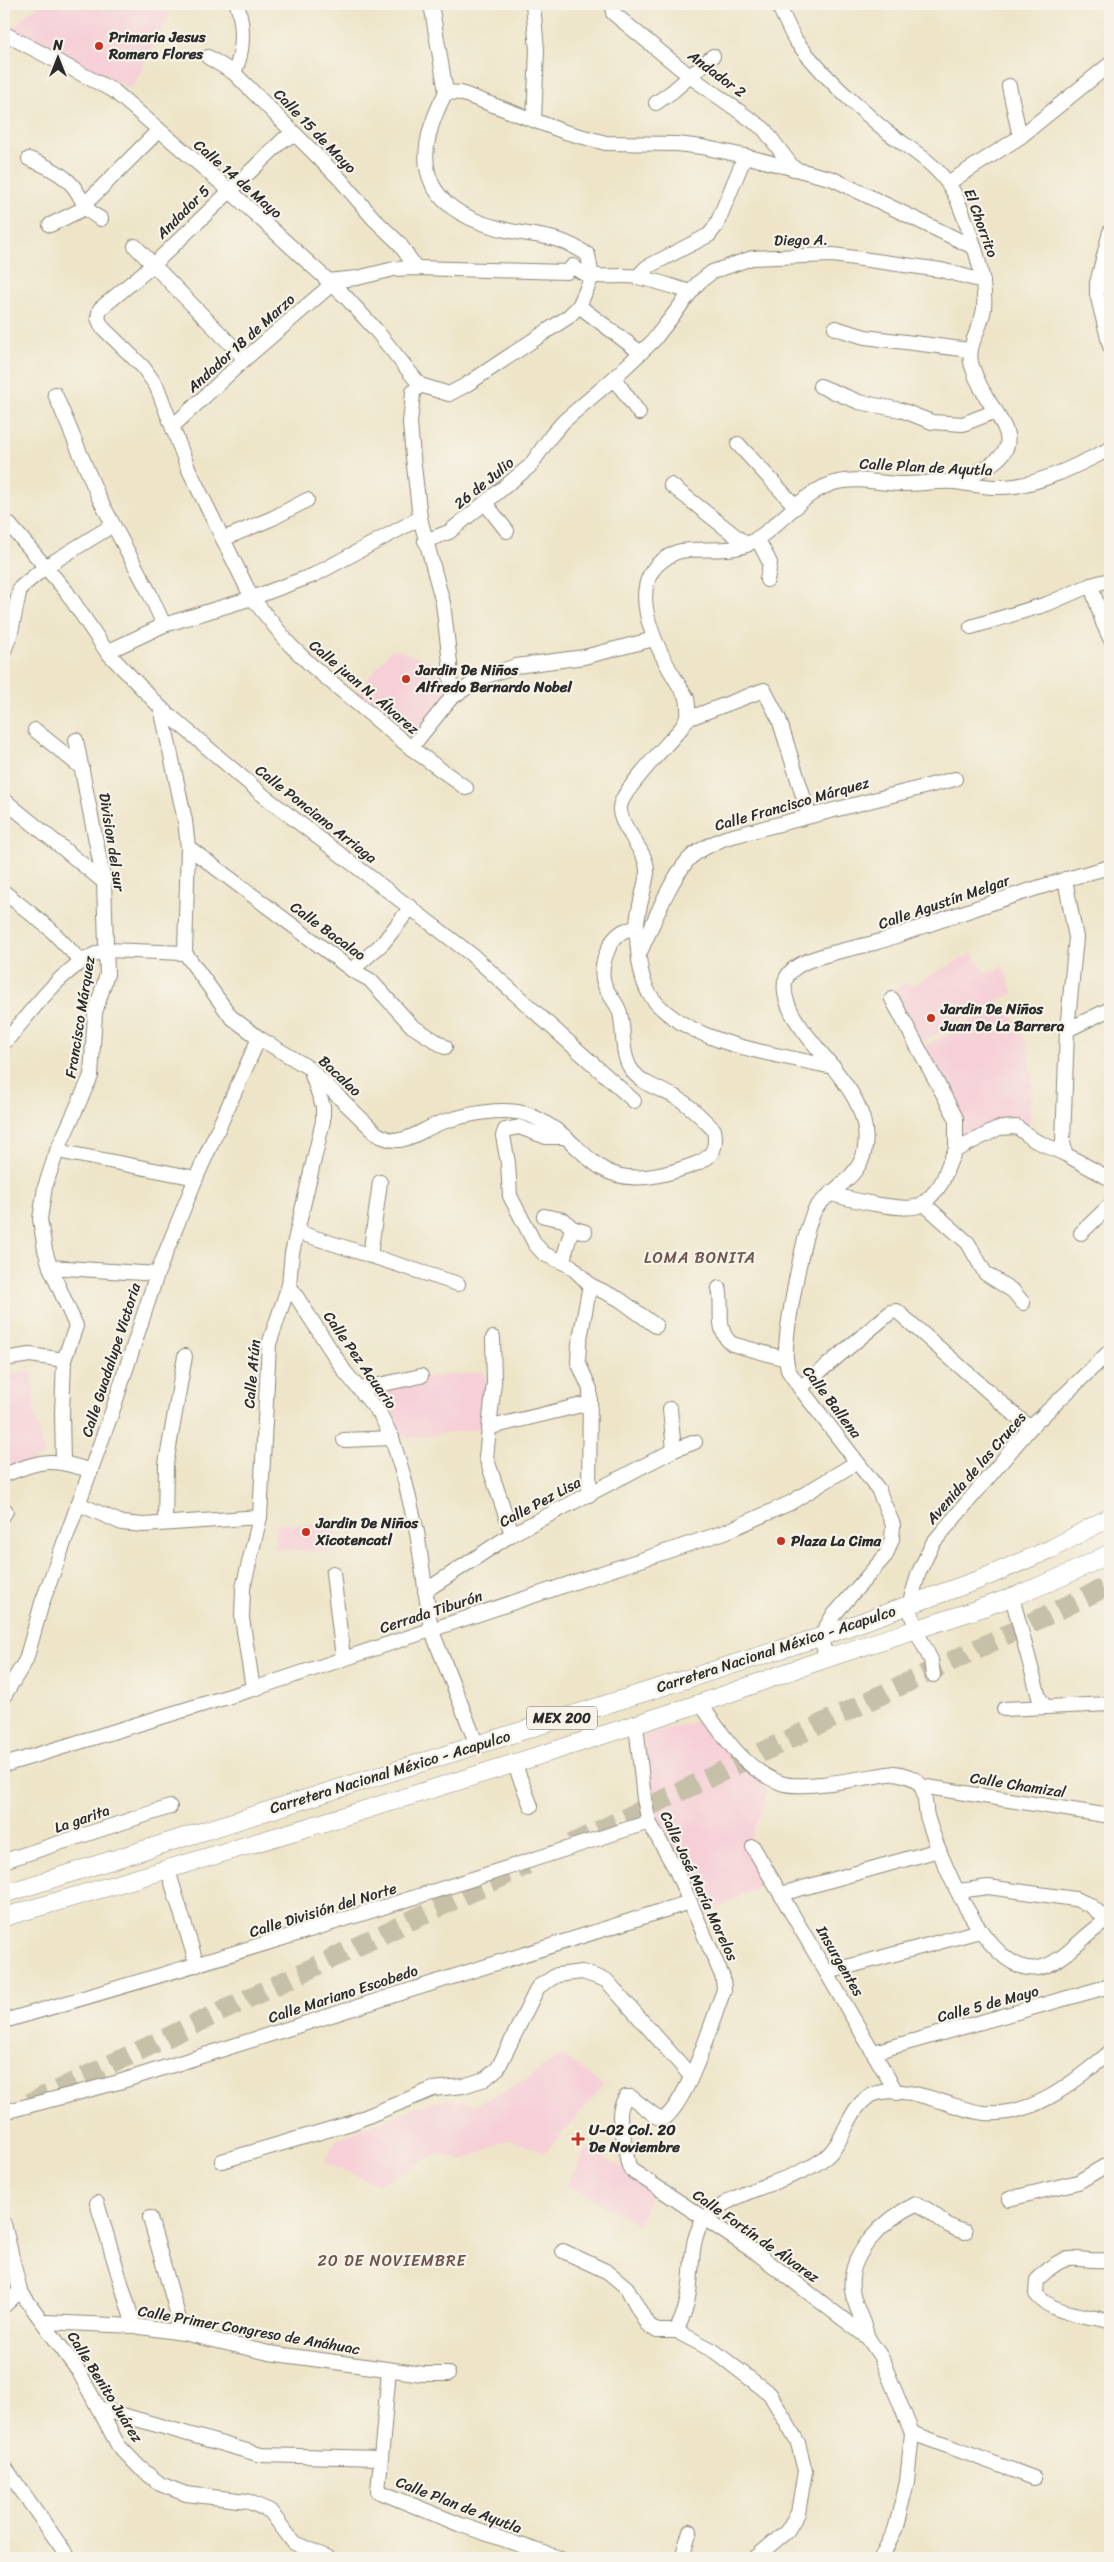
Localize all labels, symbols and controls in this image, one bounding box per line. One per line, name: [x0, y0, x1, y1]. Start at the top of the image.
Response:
place label: Primaria Jesus Romero Flores: [108, 24, 207, 67]
north arrow: [32, 32, 82, 82]
text: N: [52, 33, 63, 58]
marker: Primaria Jesus Romero Flores: [93, 40, 105, 52]
street label: Andador 2: [681, 43, 752, 105]
street label: Calle 15 de Mayo: [267, 82, 363, 180]
street label: Calle 14 de Mayo: [188, 133, 289, 225]
street label: Andador 5: [149, 179, 216, 246]
street label: El Chorrito: [957, 185, 1006, 262]
street label: Diego A.: [774, 227, 828, 253]
street label: Andador 18 de Marzo: [180, 287, 302, 400]
street label: 26 de Julio: [448, 450, 520, 516]
street label: Calle Plan de Ayutla: [859, 451, 994, 483]
street label: Calle juan N. Álvarez: [303, 633, 426, 742]
place label: Jardin De Niños Alfredo Bernardo Nobel: [415, 657, 573, 700]
marker: Jardin De Niños Alfredo Bernardo Nobel: [400, 673, 412, 685]
street label: Calle Ponciano Arriaga: [249, 758, 383, 870]
street label: Calle Francisco Márquez: [712, 769, 873, 839]
street label: Division del sur: [91, 791, 133, 894]
street label: Calle Agustín Melgar: [875, 867, 1014, 937]
street label: Calle Bacalao: [285, 894, 372, 968]
street label: Francisco Márquez: [58, 953, 103, 1080]
place label: Jardin De Niños Juan De La Barrera: [940, 996, 1065, 1039]
marker: Jardin De Niños Juan De La Barrera: [925, 1012, 937, 1024]
street label: Bacalao: [312, 1049, 368, 1103]
district label: LOMA BONITA: [644, 1243, 756, 1272]
street label: Calle Guadalupe Victoria: [74, 1279, 148, 1440]
street label: Calle Pez Acuario: [316, 1305, 404, 1415]
street label: Calle Atún: [236, 1338, 268, 1410]
street label: Calle Ballena: [796, 1360, 869, 1445]
street label: Avenida de las Cruces: [919, 1405, 1033, 1531]
street label: Calle Pez Lisa: [494, 1469, 586, 1535]
place label: Jardin De Niños Xicotencatl: [315, 1510, 419, 1553]
marker: Jardin De Niños Xicotencatl: [300, 1526, 312, 1538]
place label: Plaza La Cima: [791, 1528, 881, 1554]
marker: Plaza La Cima: [775, 1535, 787, 1547]
street label: Cerrada Tiburón: [376, 1583, 486, 1641]
street label: Carretera Nacional México - Acapulco: [653, 1598, 900, 1700]
road number: MEX 200: [527, 1706, 597, 1730]
street label: Carretera Nacional México - Acapulco: [266, 1723, 514, 1821]
street label: Calle Chamizal: [968, 1765, 1068, 1805]
street label: La garita: [51, 1797, 114, 1841]
street label: Calle José María Morelos: [653, 1807, 745, 1965]
street label: Calle División del Norte: [246, 1875, 400, 1945]
street label: Insurgentes: [809, 1920, 871, 2002]
street label: Calle Mariano Escobedo: [265, 1957, 422, 2031]
street label: Calle 5 de Mayo: [934, 1978, 1042, 2030]
place label: U-02 Col. 20 De Noviembre: [589, 2117, 680, 2160]
marker: U-02 Col. 20 De Noviembre: [571, 2132, 585, 2146]
street label: Calle Fortín de Álvarez: [687, 2182, 826, 2290]
district label: 20 DE NOVIEMBRE: [317, 2246, 467, 2275]
street label: Calle Primer Congreso de Anáhuac: [136, 2298, 363, 2362]
street label: Calle Benito Juárez: [60, 2326, 150, 2449]
street label: Calle Plan de Ayutla: [392, 2469, 526, 2541]

